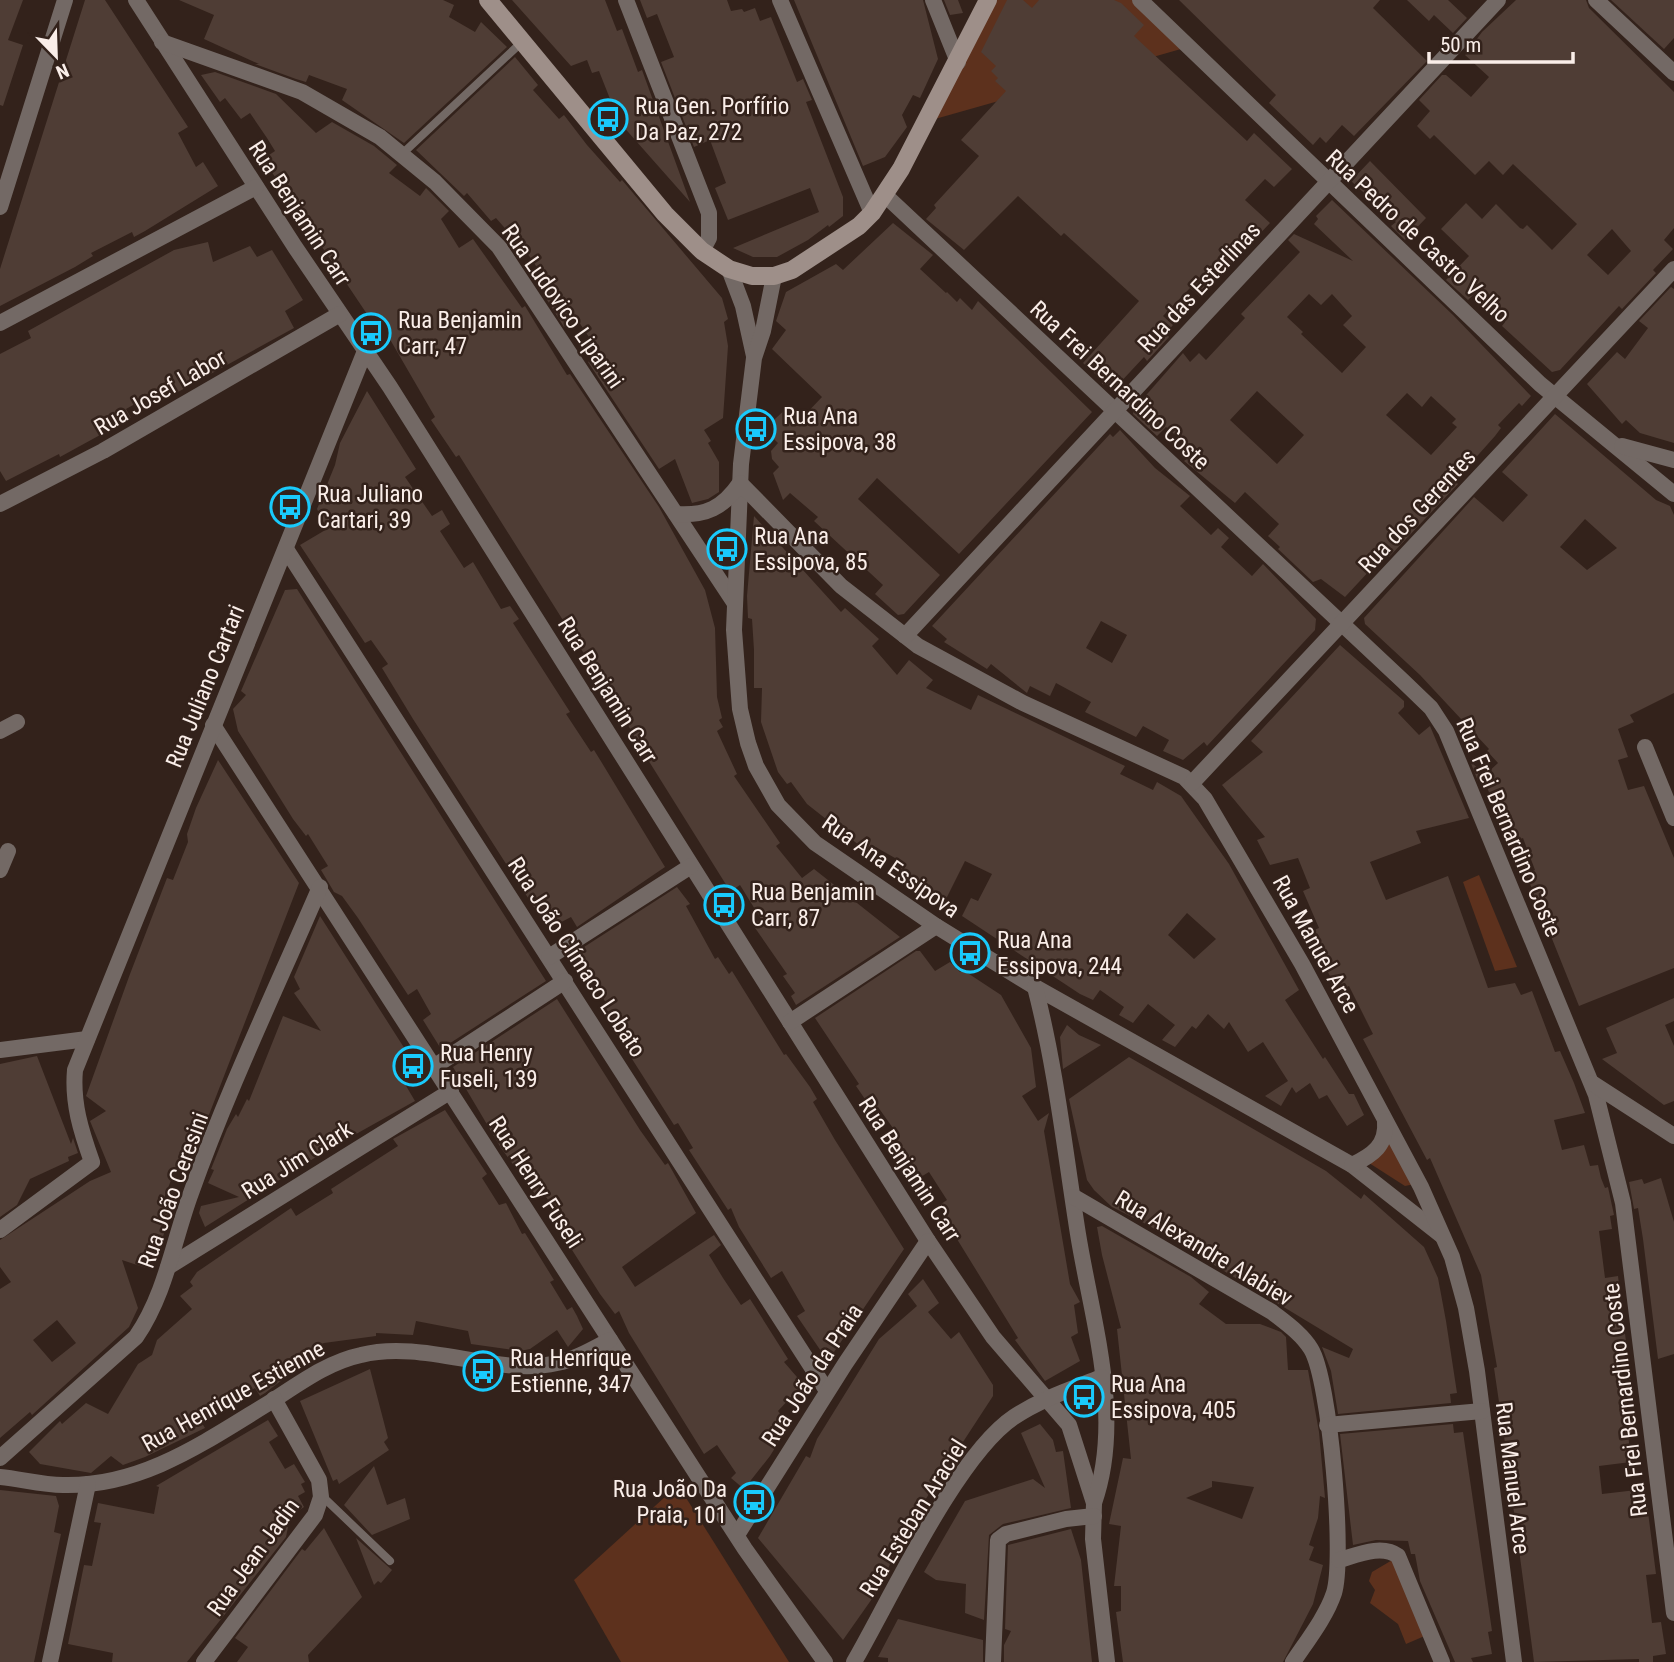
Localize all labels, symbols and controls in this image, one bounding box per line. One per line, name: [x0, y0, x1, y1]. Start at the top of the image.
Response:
north arrow: [21, 21, 91, 91]
scale bar: [1429, 21, 1572, 65]
text: 50 m: [1440, 33, 1481, 57]
text: N: [53, 58, 72, 84]
place label: Rua Gen. Porfírio Da Paz, 272: [635, 93, 789, 146]
bus stop icon: Rua Gen. Porfírio Da Paz, 272: [587, 98, 629, 140]
street label: Rua Benjamin Carr: [243, 136, 356, 291]
street label: Rua Pedro de Castro Velho: [1320, 144, 1515, 329]
street label: Rua das Esterlinas: [1132, 217, 1266, 358]
street label: Rua Ludovico Liparini: [496, 219, 629, 393]
street label: Rua Frei Bernardino Coste: [1024, 295, 1215, 475]
place label: Rua Benjamin Carr, 47: [398, 307, 522, 360]
bus stop icon: Rua Benjamin Carr, 47: [350, 312, 392, 354]
street label: Rua Josef Labor: [89, 344, 231, 441]
place label: Rua Ana Essipova, 38: [783, 403, 897, 456]
bus stop icon: Rua Ana Essipova, 38: [735, 408, 777, 450]
street label: Rua dos Gerentes: [1353, 444, 1482, 579]
place label: Rua Juliano Cartari, 39: [317, 481, 423, 534]
bus stop icon: Rua Juliano Cartari, 39: [269, 486, 311, 528]
place label: Rua Ana Essipova, 85: [754, 523, 868, 576]
bus stop icon: Rua Ana Essipova, 85: [706, 528, 748, 570]
street label: Rua Juliano Cartari: [161, 601, 250, 772]
street label: Rua Benjamin Carr: [552, 612, 663, 768]
street label: Rua Frei Bernardino Coste: [1450, 714, 1567, 941]
street label: Rua Ana Essipova: [817, 809, 965, 924]
street label: Rua João Clímaco Lobato: [502, 852, 651, 1062]
street label: Rua Manuel Arce: [1267, 871, 1364, 1018]
place label: Rua Benjamin Carr, 87: [751, 879, 875, 932]
bus stop icon: Rua Benjamin Carr, 87: [703, 884, 745, 926]
place label: Rua Ana Essipova, 244: [997, 927, 1122, 980]
bus stop icon: Rua Ana Essipova, 244: [949, 932, 991, 974]
place label: Rua Henry Fuseli, 139: [440, 1040, 538, 1093]
bus stop icon: Rua Henry Fuseli, 139: [392, 1045, 434, 1087]
street label: Rua Benjamin Carr: [853, 1092, 966, 1247]
street label: Rua João Ceresini: [133, 1109, 214, 1272]
street label: Rua Henry Fuseli: [483, 1111, 588, 1253]
street label: Rua Jim Clark: [237, 1115, 358, 1205]
street label: Rua Alexandre Alabiev: [1110, 1185, 1297, 1312]
street label: Rua Frei Bernardino Coste: [1598, 1282, 1653, 1518]
street label: Rua João da Praia: [756, 1299, 869, 1452]
street label: Rua Henrique Estienne: [137, 1335, 329, 1458]
place label: Rua Henrique Estienne, 347: [510, 1345, 632, 1398]
bus stop icon: Rua Henrique Estienne, 347: [462, 1350, 504, 1392]
place label: Rua Ana Essipova, 405: [1111, 1371, 1236, 1424]
bus stop icon: Rua Ana Essipova, 405: [1063, 1376, 1105, 1418]
street label: Rua Manuel Arce: [1490, 1400, 1535, 1556]
street label: Rua Esteban Araciel: [854, 1434, 973, 1602]
place label: Rua João Da Praia, 101: [613, 1476, 727, 1529]
bus stop icon: Rua João Da Praia, 101: [733, 1481, 775, 1523]
street label: Rua Jean Jadin: [202, 1493, 305, 1621]

